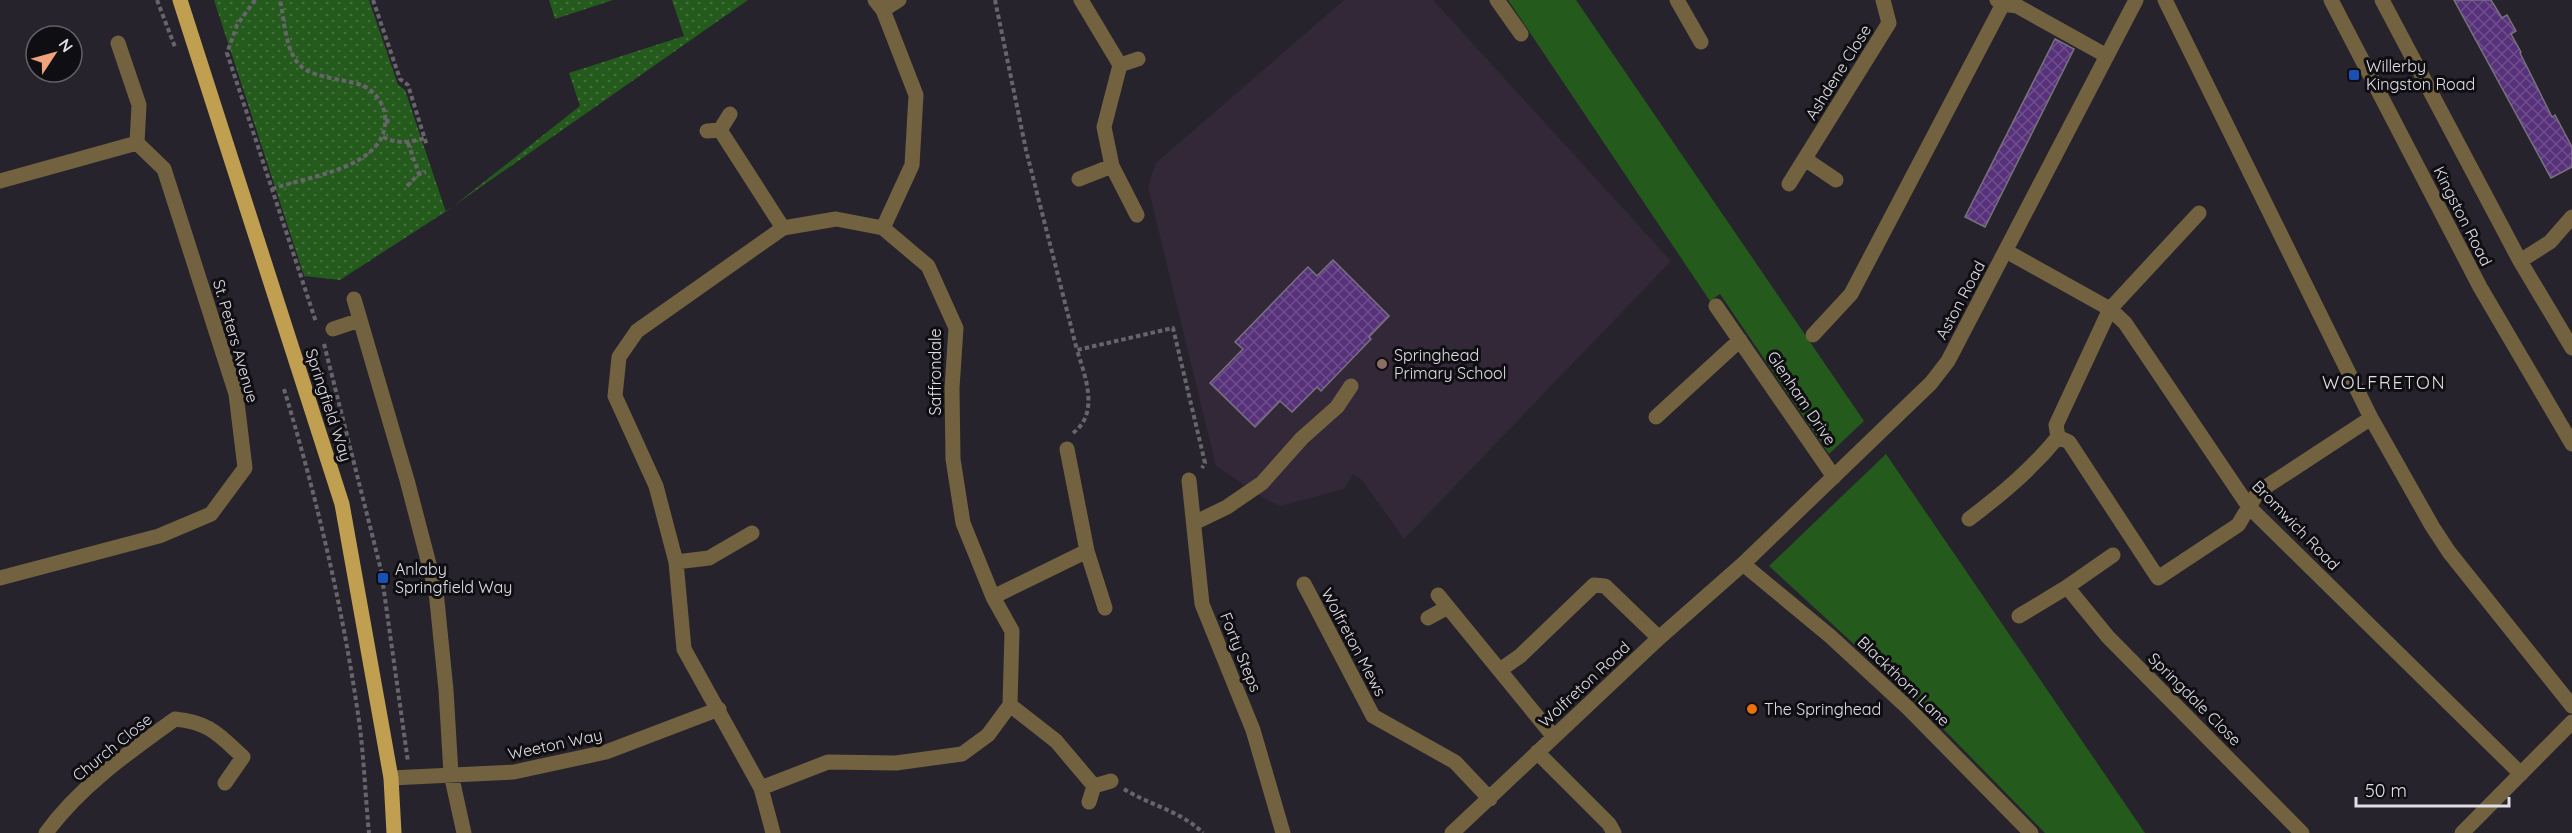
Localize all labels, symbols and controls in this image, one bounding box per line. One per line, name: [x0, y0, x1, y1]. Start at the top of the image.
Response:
street label: Ashdene Close: [1801, 21, 1875, 123]
north arrow: [24, 24, 84, 84]
text: N: [55, 35, 78, 56]
place label: Willerby Kingston Road: [2366, 56, 2475, 94]
marker: Willerby Kingston Road: [2347, 68, 2361, 82]
street label: Kingston Road: [2429, 163, 2497, 269]
street label: Aston Road: [1931, 257, 1989, 343]
street label: St. Peters Avenue: [209, 277, 263, 405]
street label: Saffrondale: [925, 329, 945, 415]
place label: Springhead Primary School: [1394, 345, 1506, 383]
street label: Springfield Way: [301, 346, 357, 464]
street label: Glenham Drive: [1763, 347, 1841, 449]
marker: Springhead Primary School: [1375, 357, 1389, 371]
district label: WOLFRETON: [2322, 371, 2446, 394]
street label: Bromwich Road: [2248, 476, 2344, 574]
place label: Anlaby Springfield Way: [395, 559, 512, 597]
marker: Anlaby Springfield Way: [376, 571, 390, 585]
street label: Wolfreton Mews: [1317, 585, 1391, 699]
street label: Forty Steps: [1216, 609, 1266, 695]
street label: Blackthorn Lane: [1854, 632, 1954, 730]
street label: Wolfreton Road: [1534, 637, 1634, 731]
street label: Springdale Close: [2144, 648, 2246, 750]
place label: The Springhead: [1764, 699, 1881, 719]
marker: The Springhead: [1745, 702, 1759, 716]
street label: Church Close: [68, 709, 156, 785]
street label: Weeton Way: [506, 724, 604, 764]
scale bar: [2356, 770, 2509, 808]
text: 50 m: [2365, 779, 2407, 802]

